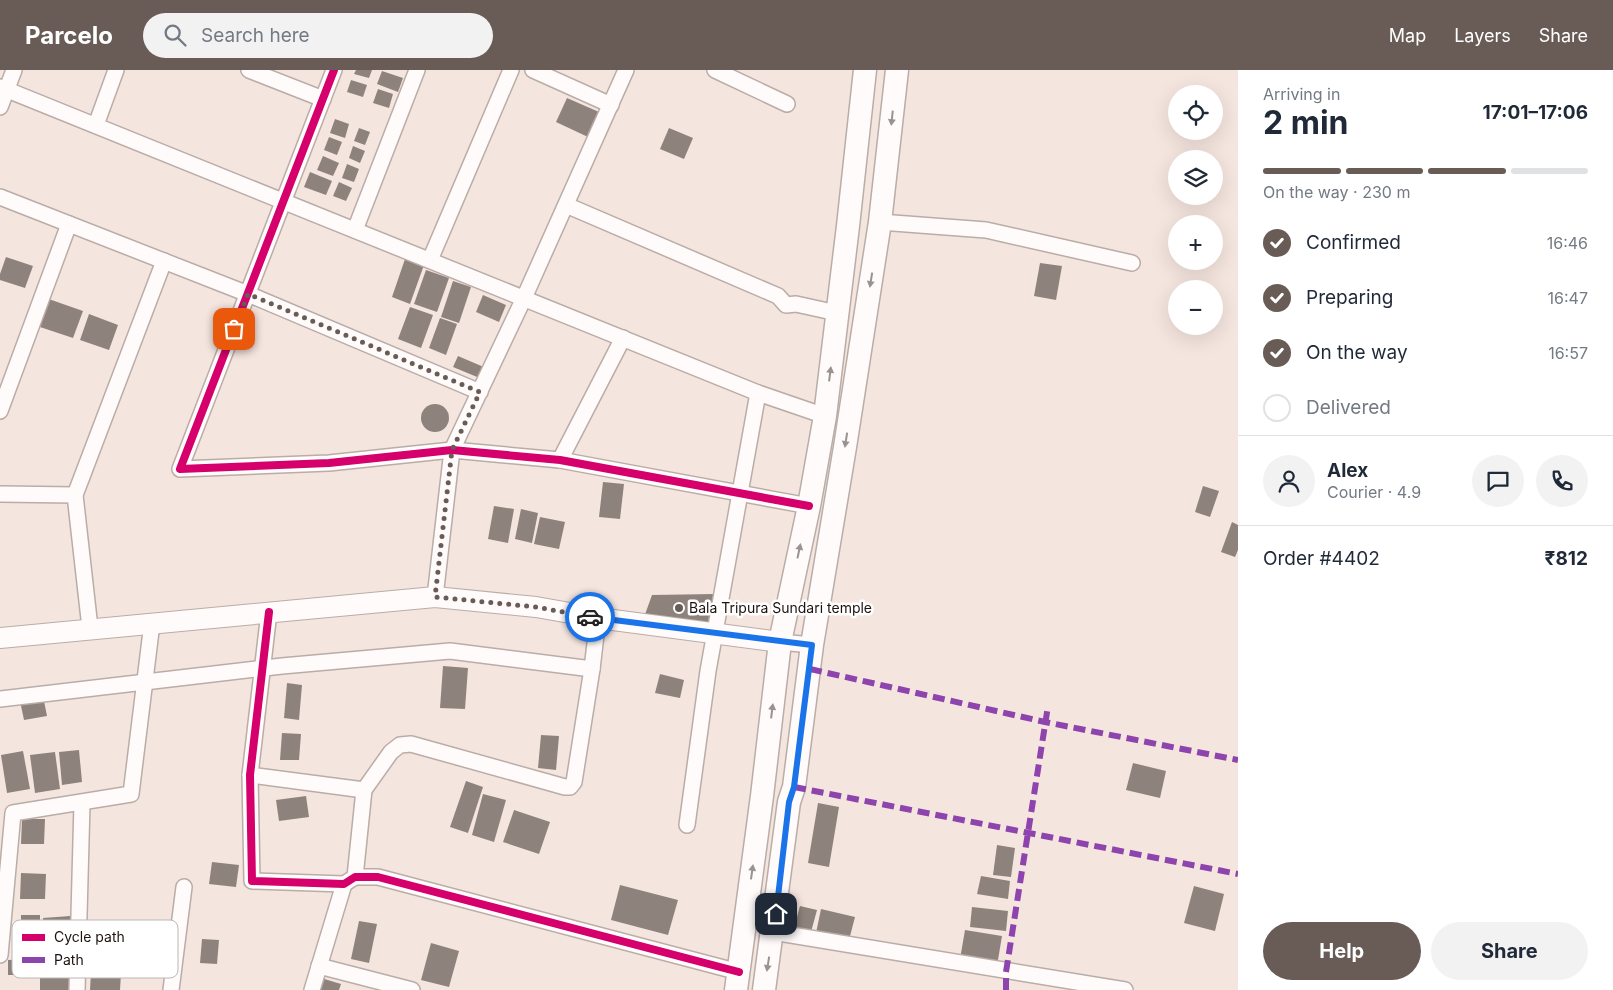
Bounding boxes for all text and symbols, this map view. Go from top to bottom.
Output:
search box [143,13,493,58]
text: Parcelo [25,21,113,50]
icon: search [161,21,189,49]
text: Search here [201,24,310,47]
text: Map [1389,25,1426,46]
text: Layers [1454,25,1511,46]
text: Share [1539,25,1588,46]
text: Arriving in [1263,84,1340,104]
map controls [1168,85,1223,335]
button: locate [1168,85,1223,140]
text: 17:01–17:06 [1482,101,1588,124]
text: 2 min [1263,103,1349,142]
one-way arrow [888,111,896,127]
button: layers [1168,150,1223,205]
text: On the way · 230 m [1263,182,1410,202]
button: + [1168,215,1223,270]
icon: check [1263,229,1291,257]
text: Confirmed [1306,231,1401,254]
text: 16:46 [1547,233,1588,253]
one-way arrow [867,272,875,288]
button: − [1168,280,1223,335]
icon: check [1263,284,1291,312]
text: Preparing [1306,286,1393,309]
text: 16:47 [1548,288,1588,308]
pin [213,308,255,350]
icon: bag [220,315,248,343]
icon: check [1263,339,1291,367]
text: On the way [1306,341,1408,364]
text: 16:57 [1548,343,1588,363]
one-way arrow [826,366,834,382]
text: Delivered [1306,396,1391,419]
one-way arrow [842,433,850,449]
button: person [1263,455,1315,507]
button: chat [1472,455,1524,507]
button: phone [1536,455,1588,507]
text: Alex [1327,459,1368,482]
text: Courier · 4.9 [1327,482,1421,502]
one-way arrow [795,543,803,559]
text: Order #4402 [1263,547,1380,570]
text: ₹812 [1545,547,1588,570]
courier [565,592,615,642]
place label: Bala Tripura Sundari temple [689,599,872,616]
marker: Bala Tripura Sundari temple [673,602,685,614]
icon: car [576,603,604,631]
one-way arrow [768,703,776,719]
one-way arrow [748,864,756,880]
pin [755,893,797,935]
icon: home [762,900,790,928]
legend [12,920,178,978]
button: Help [1263,922,1421,980]
button: Share [1431,922,1588,980]
text: Cycle path [54,928,125,945]
text: Path [54,951,84,968]
one-way arrow [764,956,772,972]

